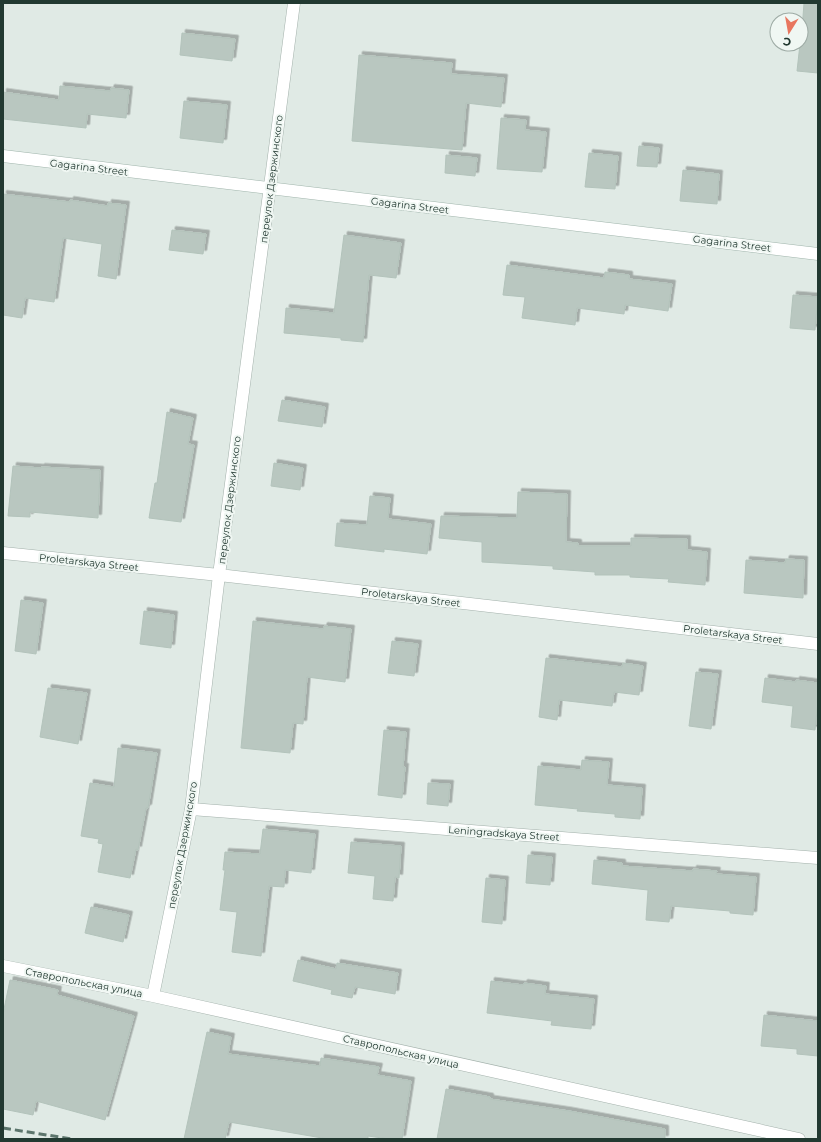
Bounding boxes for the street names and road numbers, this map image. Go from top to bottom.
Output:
street label: переулок Дзержинского [257,114,286,244]
street label: Gagarina Street [49,156,129,179]
street label: Gagarina Street [370,194,450,217]
street label: Gagarina Street [692,232,772,255]
street label: переулок Дзержинского [215,435,244,565]
street label: Proletarskaya Street [39,551,139,574]
street label: Proletarskaya Street [361,585,461,610]
street label: Proletarskaya Street [683,622,783,647]
street label: переулок Дзержинского [165,781,200,910]
street label: Leningradskaya Street [448,823,560,844]
street label: Ставропольская улица [24,965,144,1000]
street label: Ставропольская улица [341,1032,460,1071]

